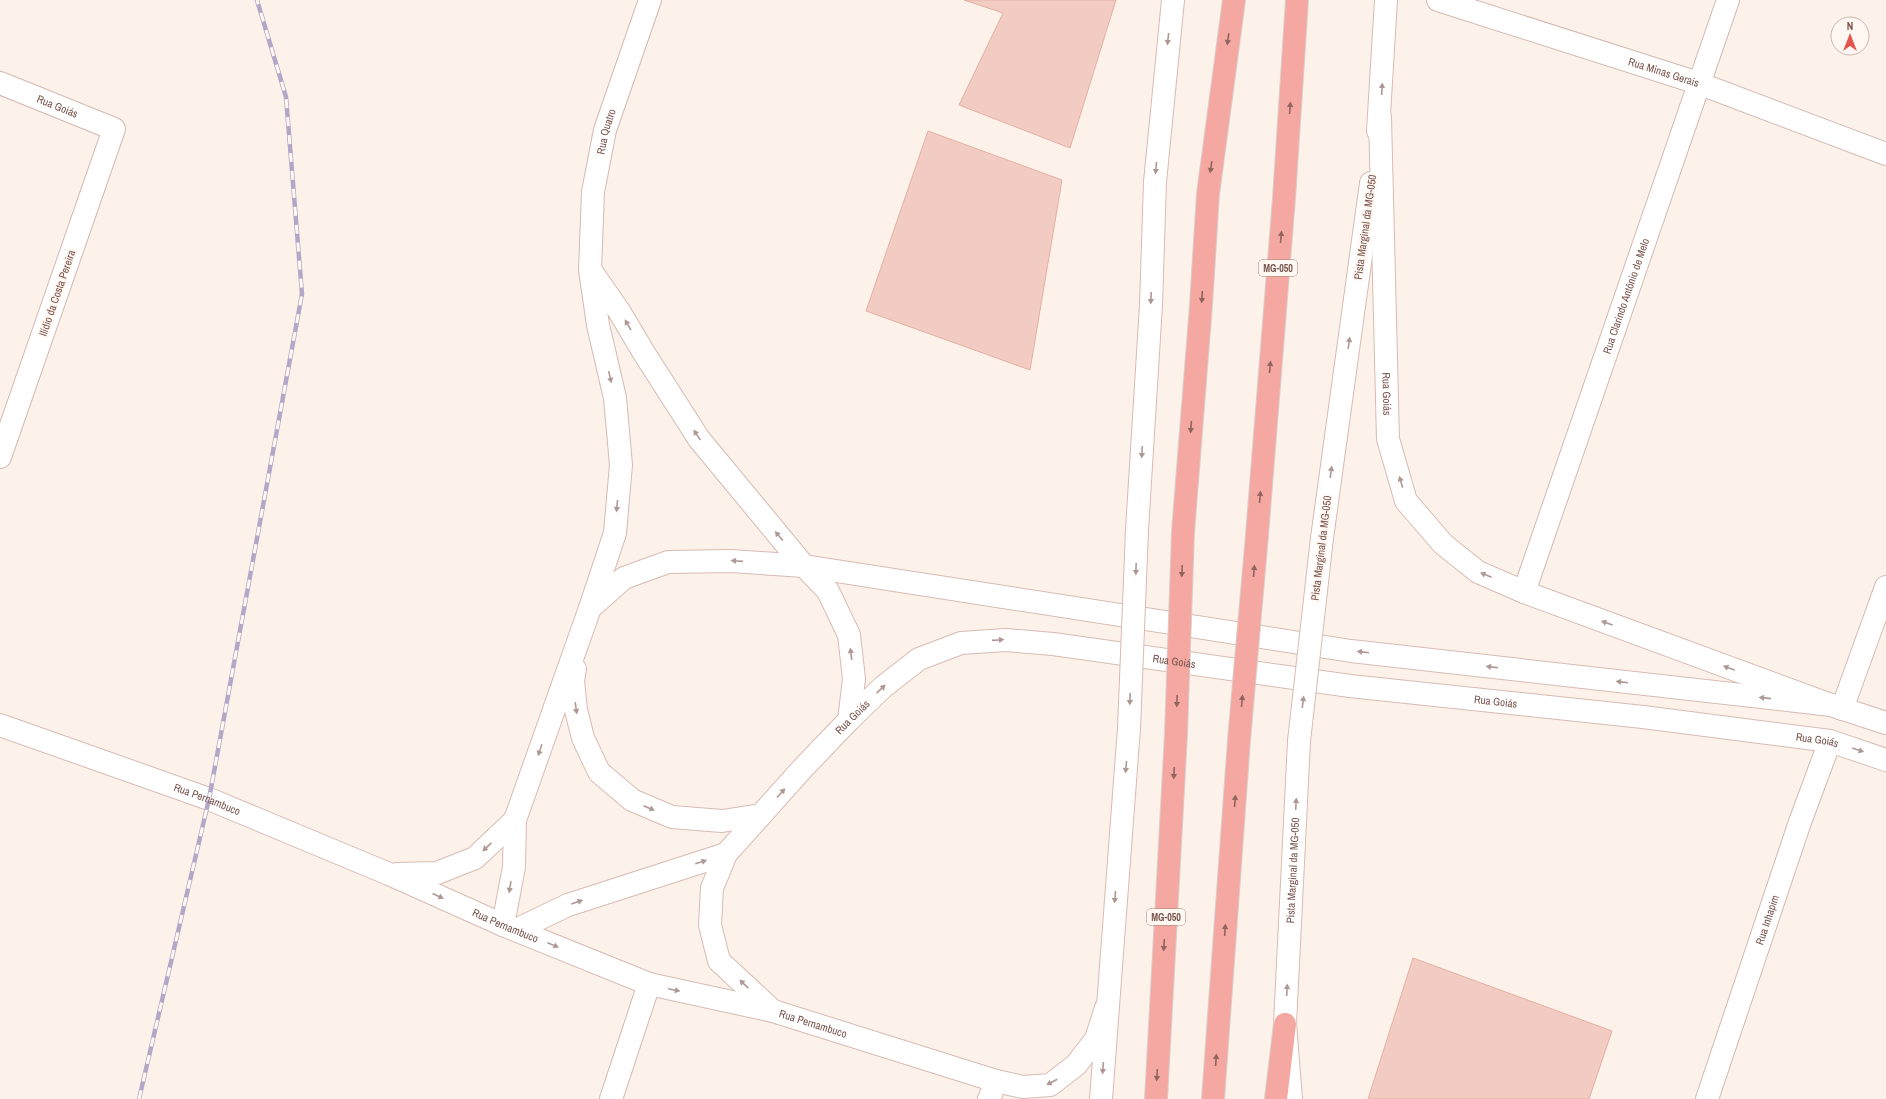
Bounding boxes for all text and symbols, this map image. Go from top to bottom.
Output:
north arrow [1830,16,1870,56]
text: N [1847,19,1853,33]
one-way arrow [1165,33,1172,45]
one-way arrow [1225,33,1232,45]
street label: Rua Minas Gerais [1627,54,1701,90]
one-way arrow [1378,83,1385,95]
street label: Rua Goiás [35,92,81,121]
one-way arrow [1287,102,1294,114]
street label: Rua Quatro [593,107,619,156]
one-way arrow [1208,161,1214,174]
one-way arrow [1153,162,1159,174]
street label: Pista Marginal da MG-050 [1351,174,1379,280]
one-way arrow [1278,231,1284,243]
street label: Rua Clarindo Antônio de Melo [1600,237,1652,356]
street label: Ilídio da Costa Pereira [36,248,78,338]
road number: MG-050 [1259,260,1297,276]
one-way arrow [1198,291,1205,303]
one-way arrow [1148,292,1154,305]
one-way arrow [624,319,631,331]
one-way arrow [1346,337,1352,349]
one-way arrow [1267,361,1274,373]
one-way arrow [607,370,613,383]
street label: Rua Goiás [1379,372,1394,416]
one-way arrow [1187,421,1194,433]
one-way arrow [693,430,701,440]
one-way arrow [1138,446,1145,458]
one-way arrow [1328,466,1334,478]
one-way arrow [1398,476,1404,488]
one-way arrow [1256,491,1263,503]
street label: Pista Marginal da MG-050 [1308,495,1334,601]
one-way arrow [614,500,621,512]
one-way arrow [775,530,783,541]
one-way arrow [731,558,743,565]
one-way arrow [1132,563,1139,575]
one-way arrow [1179,565,1185,578]
one-way arrow [1250,565,1257,577]
one-way arrow [1479,572,1491,578]
one-way arrow [1601,619,1613,625]
one-way arrow [991,637,1004,644]
one-way arrow [848,648,854,660]
one-way arrow [1357,649,1369,655]
street label: Rua Goiás [1152,651,1197,671]
one-way arrow [1486,664,1498,670]
one-way arrow [1723,664,1735,670]
one-way arrow [1615,678,1628,685]
one-way arrow [876,684,886,694]
street label: Rua Goiás [1473,692,1518,711]
one-way arrow [1127,693,1134,705]
one-way arrow [1174,695,1181,707]
one-way arrow [1239,695,1246,707]
one-way arrow [1759,695,1771,701]
street label: Rua Goiás [832,696,873,737]
one-way arrow [1300,696,1306,708]
one-way arrow [573,702,579,714]
street label: Rua Goiás [1795,730,1841,751]
one-way arrow [537,745,543,757]
one-way arrow [1852,748,1864,754]
one-way arrow [1123,761,1129,773]
one-way arrow [1171,767,1178,779]
street label: Rua Pernambuco [172,780,243,818]
one-way arrow [776,788,785,797]
one-way arrow [1231,795,1238,807]
one-way arrow [1292,798,1299,810]
one-way arrow [644,805,656,811]
street label: Pista Marginal da MG-050 [1283,817,1302,924]
one-way arrow [482,842,492,852]
one-way arrow [695,859,707,865]
one-way arrow [507,881,513,893]
one-way arrow [1112,891,1119,903]
one-way arrow [432,893,443,899]
street label: Rua Inhapim [1752,893,1782,947]
one-way arrow [571,899,583,905]
street label: Rua Pernambuco [470,905,540,946]
road number: MG-050 [1147,909,1185,925]
one-way arrow [1222,924,1229,936]
one-way arrow [1161,939,1168,951]
one-way arrow [547,942,558,948]
one-way arrow [739,980,750,989]
one-way arrow [1283,984,1290,996]
one-way arrow [668,987,680,993]
street label: Rua Pernambuco [777,1006,849,1041]
one-way arrow [1213,1054,1220,1066]
one-way arrow [1099,1062,1106,1074]
one-way arrow [1154,1069,1160,1082]
one-way arrow [1046,1079,1058,1085]

